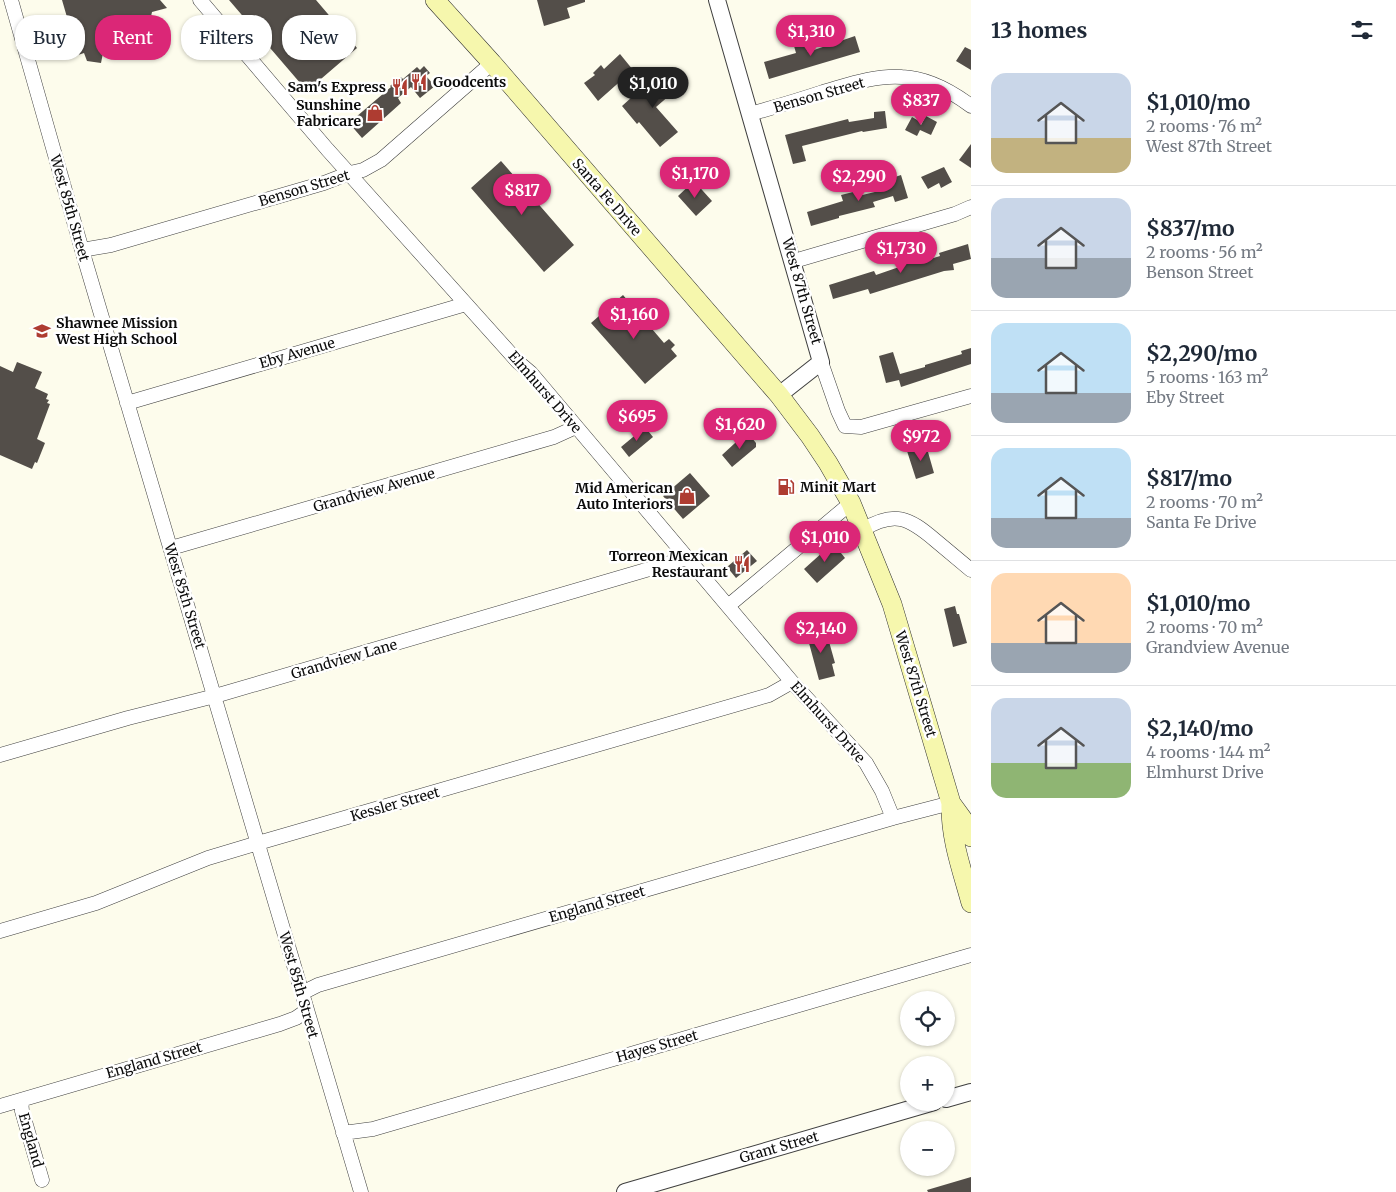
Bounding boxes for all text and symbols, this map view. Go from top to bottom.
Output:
chip: Buy [15,15,85,60]
chip: Rent [95,15,171,60]
chip: Filters [181,15,272,60]
chip: New [282,15,356,60]
pin: $1,310 [770,15,852,57]
icon: filters [1348,16,1376,44]
text: 13 homes [991,17,1087,44]
text: $1,310 [787,21,835,41]
pin: $1,010 [612,66,694,109]
restaurant icon: Goodcents [409,72,429,92]
place label: Goodcents [433,73,506,91]
text: $1,010 [628,73,678,93]
street label: Benson Street [771,73,867,117]
restaurant icon: Sam's Express [390,77,410,97]
place label: Sam's Express [287,78,386,96]
pin: $837 [891,84,951,126]
text: $1,010/mo [1146,89,1250,116]
text: $837 [902,90,940,110]
icon: home [1031,93,1091,153]
place label: Sunshine Fabricare [296,96,361,130]
shop icon: Sunshine Fabricare [365,103,385,123]
text: 2 rooms · 76 m² [1146,116,1262,136]
text: West 87th Street [1146,136,1272,156]
street label: West 85th Street [46,152,94,264]
street label: Santa Fe Drive [569,155,645,239]
pin: $1,170 [654,156,736,199]
pin: $2,290 [818,160,900,202]
text: $1,170 [671,163,719,183]
street label: Benson Street [256,165,352,210]
text: $2,290 [832,166,886,186]
pin: $817 [492,174,552,216]
text: $817 [504,180,540,200]
text: $837/mo [1146,215,1235,242]
icon: home [1031,218,1091,278]
pin: $1,730 [860,232,942,274]
street label: West 87th Street [778,235,826,347]
text: $1,730 [876,238,926,258]
text: 2 rooms · 56 m² [1146,242,1263,262]
text: Benson Street [1146,262,1253,282]
pin: $1,160 [593,298,675,340]
text: $1,160 [609,304,659,324]
place label: Shawnee Mission West High School [55,314,178,348]
school or university icon: Shawnee Mission West High School [32,321,52,341]
street label: Eby Avenue [257,334,337,372]
text: $2,290/mo [1146,340,1257,367]
icon: home [1031,343,1091,403]
street label: Elmhurst Drive [504,347,586,437]
text: 5 rooms · 163 m² [1146,367,1268,387]
text: Eby Street [1146,387,1225,407]
pin: $695 [607,400,667,442]
text: $695 [618,406,656,426]
pin: $1,620 [699,408,781,450]
text: $1,620 [715,414,765,434]
pin: $972 [891,420,951,462]
text: $972 [902,426,940,446]
street label: Grandview Avenue [311,464,437,516]
text: $817/mo [1146,465,1232,492]
icon: home [1031,468,1091,528]
fuel station icon: Minit Mart [776,477,796,497]
place label: Minit Mart [800,478,877,496]
place label: Mid American Auto Interiors [575,479,673,513]
shop icon: Mid American Auto Interiors [677,486,697,506]
text: 2 rooms · 70 m² [1146,492,1263,512]
text: Santa Fe Drive [1146,512,1256,532]
pin: $1,010 [784,520,866,563]
text: $1,010 [800,527,850,547]
street label: West 85th Street [160,540,210,652]
place label: Torreon Mexican Restaurant [609,547,728,581]
restaurant icon: Torreon Mexican Restaurant [732,554,752,574]
text: $1,010/mo [1146,590,1250,617]
icon: home [1031,593,1091,653]
pin: $2,140 [780,612,862,654]
text: 2 rooms · 70 m² [1146,617,1263,637]
text: $2,140 [795,618,847,638]
street label: West 87th Street [891,628,941,740]
street label: Grandview Lane [289,635,399,683]
text: Grandview Avenue [1146,637,1289,657]
street label: Elmhurst Drive [787,678,869,766]
text: $2,140/mo [1146,715,1253,742]
icon: home [1031,718,1091,778]
text: 4 rooms · 144 m² [1146,742,1270,762]
text: Elmhurst Drive [1146,762,1264,782]
street label: Kessler Street [348,783,442,825]
street label: England Street [547,882,648,926]
street label: West 85th Street [275,929,323,1041]
map controls [900,991,955,1176]
button: locate [900,991,955,1046]
street label: Hayes Street [614,1026,700,1066]
street label: England Street [104,1038,205,1082]
button: + [900,1056,955,1111]
street label: England [15,1111,48,1170]
button: − [900,1121,955,1176]
street label: Grant Street [737,1127,821,1167]

